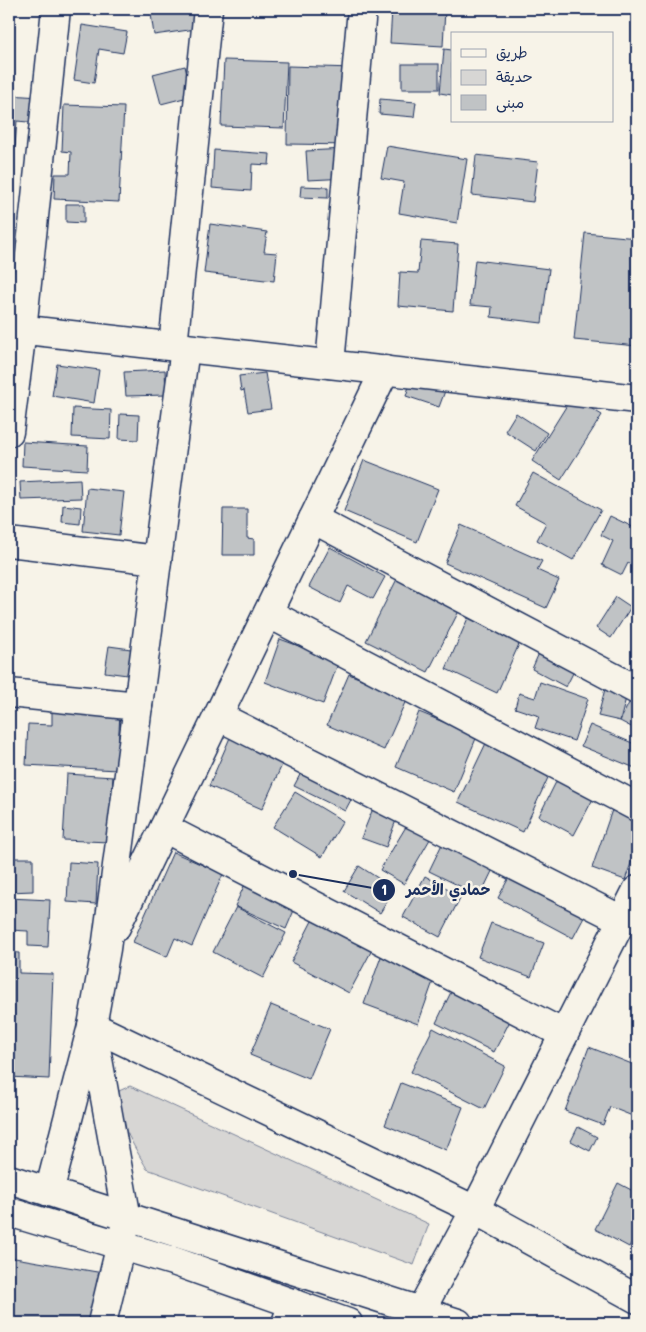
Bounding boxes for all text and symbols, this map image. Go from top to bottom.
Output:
legend [451,32,614,122]
text: طريق [496,42,528,62]
text: حديقة [496,66,533,86]
text: مبنى [496,92,524,113]
callout: حمادي الأحمر [371,875,500,905]
text: 1 [381,879,387,899]
text: حمادي الأحمر [404,879,490,902]

